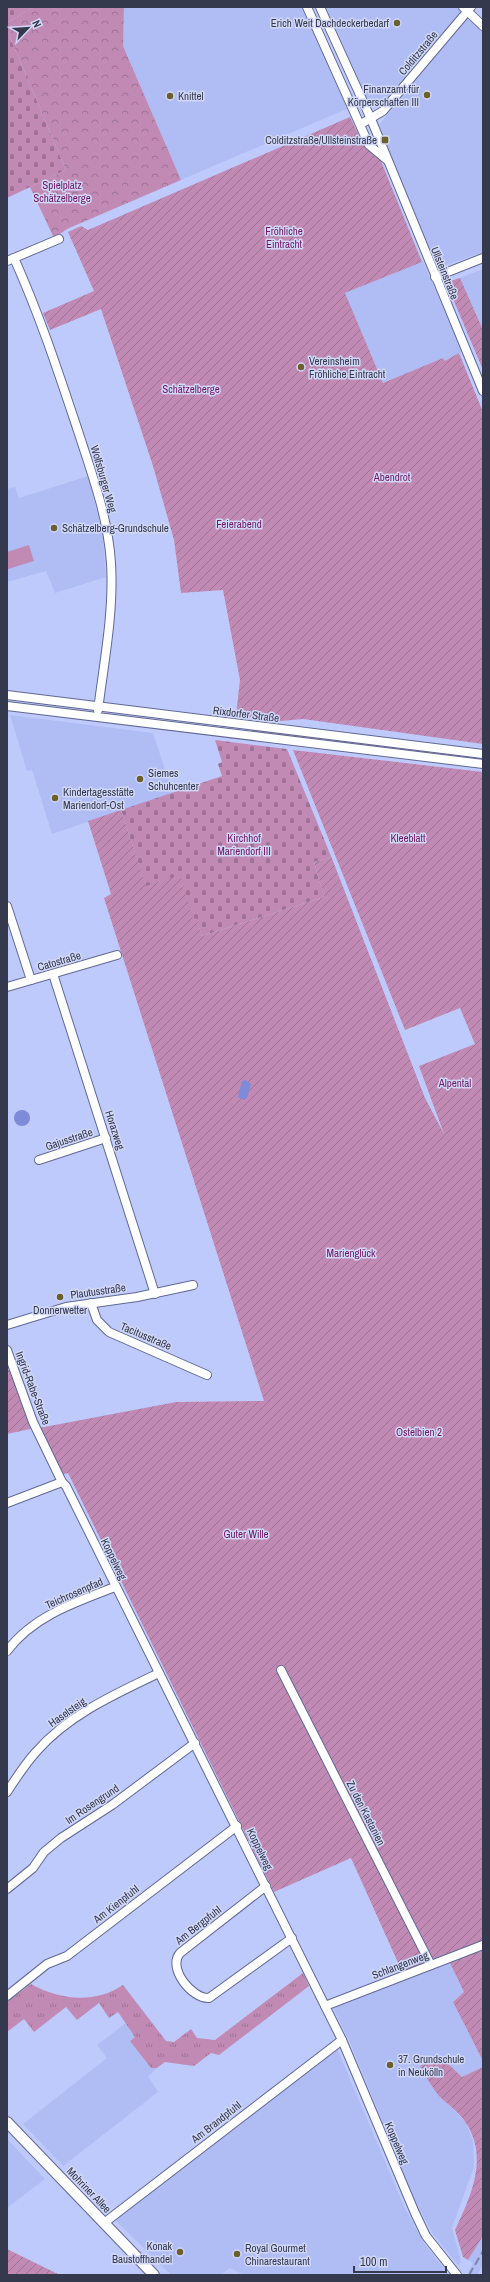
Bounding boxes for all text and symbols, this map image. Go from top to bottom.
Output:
north arrow [8,8,48,48]
place label: Erich Weit Dachdeckerbedarf [271,16,389,30]
text: N [29,18,45,30]
marker: Erich Weit Dachdeckerbedarf [392,18,402,28]
street label: Colditzstraße [395,28,441,78]
place label: Finanzamt für Körperschaften III [348,82,419,109]
place label: Knittel [178,89,204,103]
marker: Finanzamt für Körperschaften III [422,90,432,100]
marker: Knittel [165,91,175,101]
place label: Colditzstraße/Ullsteinstraße [265,133,377,147]
marker: Colditzstraße/Ullsteinstraße [380,135,390,145]
park label: Spielplatz Schätzelberge [33,178,91,205]
park label: Fröhliche Eintracht [265,224,303,251]
street label: Ullsteinstraße [428,245,462,301]
place label: Vereinsheim Fröhliche Eintracht [309,354,386,381]
marker: Vereinsheim Fröhliche Eintracht [296,362,306,372]
park label: Schätzelberge [162,382,220,396]
street label: Wolfsburger Weg [88,444,120,514]
park label: Abendrot [373,470,411,484]
park label: Feierabend [216,517,262,531]
place label: Schätzelberg-Grundschule [62,521,169,535]
marker: Schätzelberg-Grundschule [49,523,59,533]
street label: Rixdorfer Straße [212,703,280,725]
place label: Siemes Schuhcenter [148,766,199,793]
marker: Siemes Schuhcenter [135,774,145,784]
place label: Kindertagesstätte Mariendorf-Ost [63,785,134,812]
marker: Kindertagesstätte Mariendorf-Ost [50,793,60,803]
park label: Kirchhof Mariendorf III [217,831,271,858]
park label: Kleeblatt [390,831,426,845]
street label: Catostraße [36,948,82,974]
park label: Alpental [438,1076,471,1090]
street label: Horazweg [102,1109,128,1151]
street label: Gajusstraße [43,1125,95,1153]
park label: Marienglück [326,1246,376,1260]
street label: Plautusstraße [69,1280,127,1302]
marker: Donnerwetter [55,1292,65,1302]
place label: Donnerwetter [33,1303,87,1317]
street label: Tacitusstraße [118,1319,174,1353]
street label: Ingrid-Rabe-Straße [13,1349,53,1427]
park label: Ostelbien 2 [396,1425,442,1439]
park label: Guter Wille [223,1527,269,1541]
street label: Koppelweg [98,1536,130,1582]
street label: Teichrosenpfad [43,1574,105,1612]
street label: Haselsteig [46,1694,88,1730]
street label: Zu den Kastanien [344,1778,388,1848]
street label: Im Rosengrund [63,1781,121,1827]
street label: Koppelweg [244,1826,276,1872]
street label: Am Kienpfuhl [90,1882,142,1927]
street label: Am Bergpfuhl [171,1903,224,1948]
street label: Schlangenweg [370,1948,430,1982]
place label: 37. Grundschule in Neukölln [398,2052,464,2079]
marker: 37. Grundschule in Neukölln [385,2060,395,2070]
street label: Am Brandpfuhl [187,2098,244,2147]
street label: Koppelweg [382,2120,412,2166]
street label: Mohriner Allee [64,2164,114,2216]
place label: Konak Baustoffhandel [112,2239,172,2266]
place label: Royal Gourmet Chinarestaurant [245,2241,310,2268]
marker: Konak Baustoffhandel [175,2247,185,2257]
scale bar [354,2248,446,2274]
marker: Royal Gourmet Chinarestaurant [232,2249,242,2259]
text: 100 m [360,2254,387,2270]

